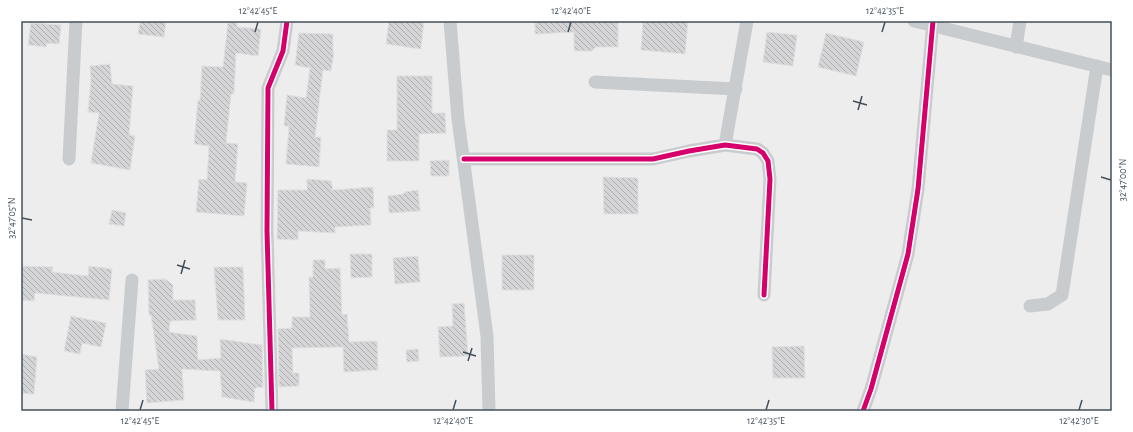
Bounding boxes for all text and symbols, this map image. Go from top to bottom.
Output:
text: 12°42'45"E [239,6,277,16]
text: 12°42'40"E [551,6,591,16]
text: 12°42'35"E [866,6,904,16]
text: 32°47'00"N [1118,159,1128,201]
text: 32°47'05"N [7,197,17,239]
text: 12°42'45"E [121,416,159,426]
text: 12°42'40"E [433,416,473,426]
text: 12°42'35"E [747,416,785,426]
text: 12°42'30"E [1060,416,1099,426]

